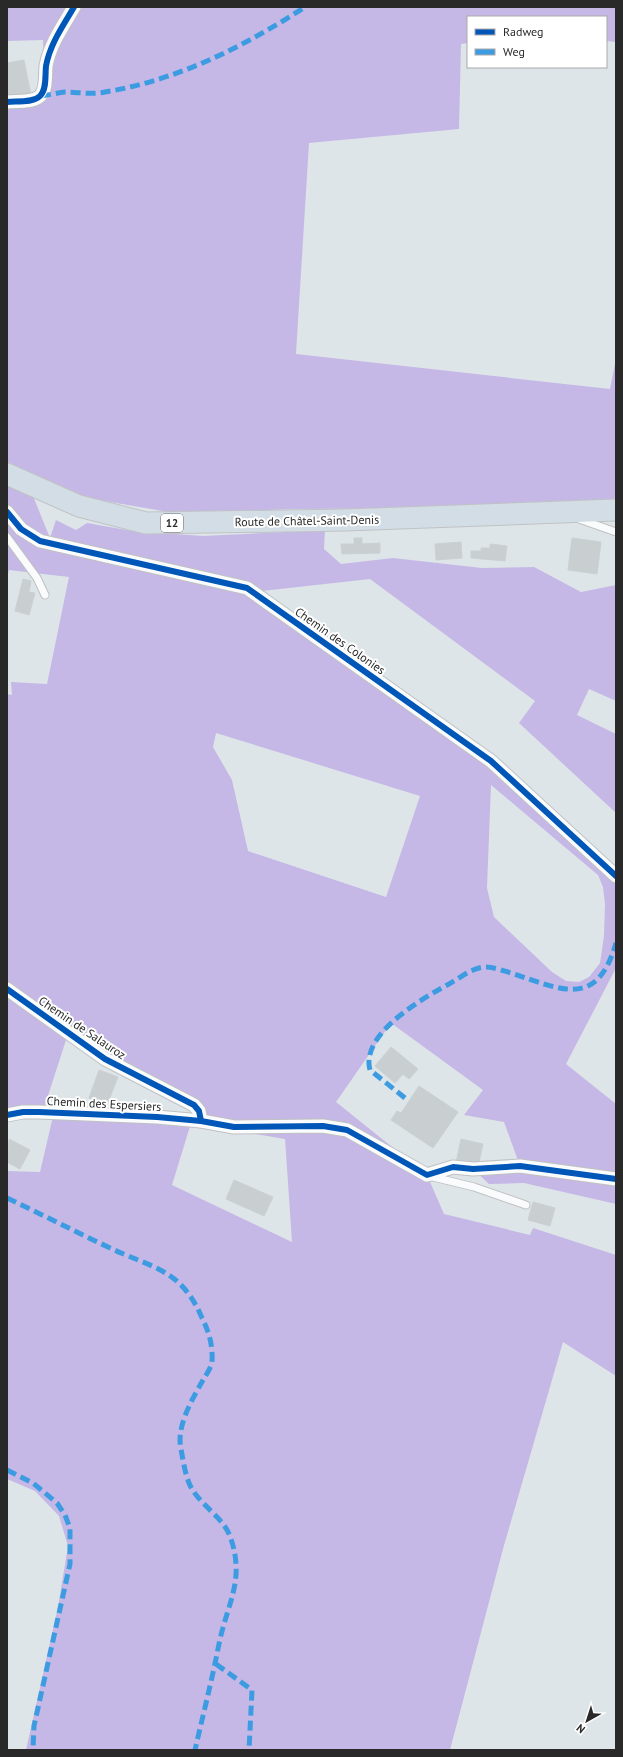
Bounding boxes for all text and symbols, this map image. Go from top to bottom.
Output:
legend [467,16,607,68]
text: Radweg [503,24,544,39]
text: Weg [503,44,525,59]
street label: Route de Châtel-Saint-Denis [235,512,379,529]
road number: 12 [161,514,183,532]
street label: Chemin des Colonies [292,604,388,677]
street label: Chemin de Salauroz [36,993,129,1062]
street label: Chemin des Espersiers [46,1093,162,1114]
north arrow [567,1701,607,1741]
text: N [573,1721,588,1736]

